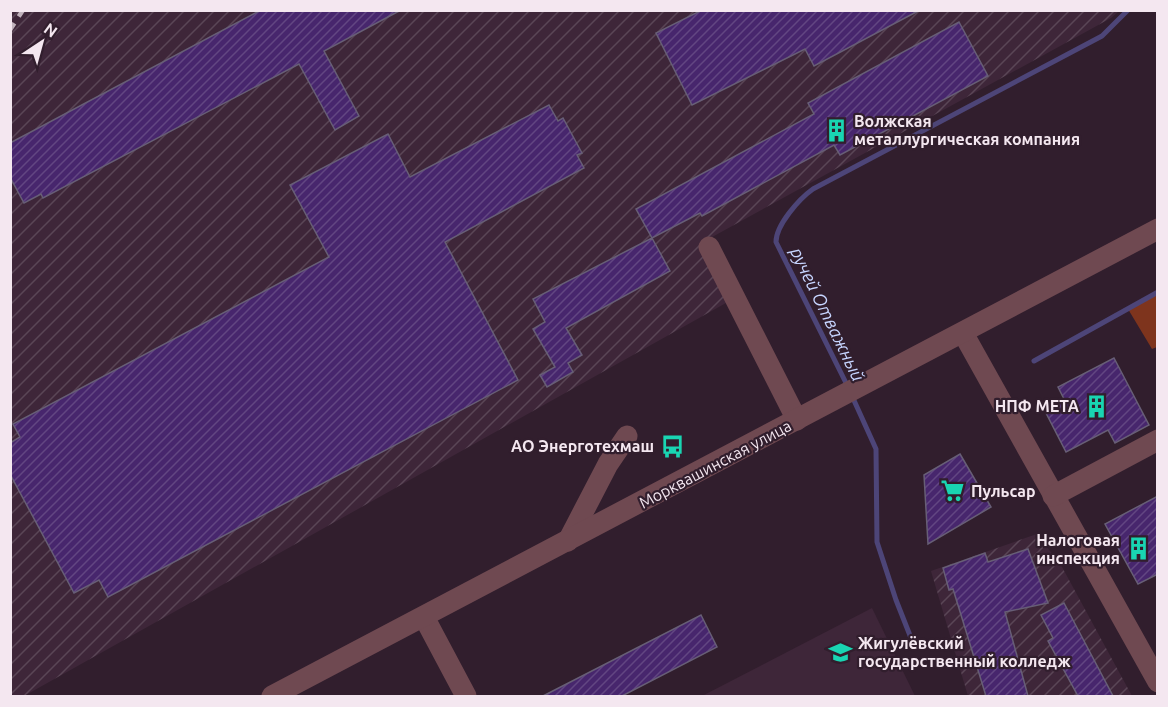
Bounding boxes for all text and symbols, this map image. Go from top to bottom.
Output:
north arrow [12,12,72,72]
text: N [41,19,61,41]
place label: Волжская металлургическая компания [854,112,1080,148]
building icon: Волжская металлургическая компания [823,117,849,143]
water label: ручей Отважный [787,243,869,384]
building icon: НПФ МЕТА [1084,393,1110,419]
place label: НПФ МЕТА [995,397,1080,415]
street label: Морквашинская улица [636,416,794,512]
bus stop icon: АО Энерготехмаш [659,433,685,459]
place label: АО Энерготехмаш [511,437,654,455]
supermarket icon: Пульсар [940,478,966,504]
place label: Пульсар [971,482,1036,500]
place label: Налоговая инспекция [1036,531,1120,567]
building icon: Налоговая инспекция [1125,536,1151,562]
place label: Жигулёвский государственный колледж [858,634,1071,670]
school or university icon: Жигулёвский государственный колледж [827,639,853,665]

